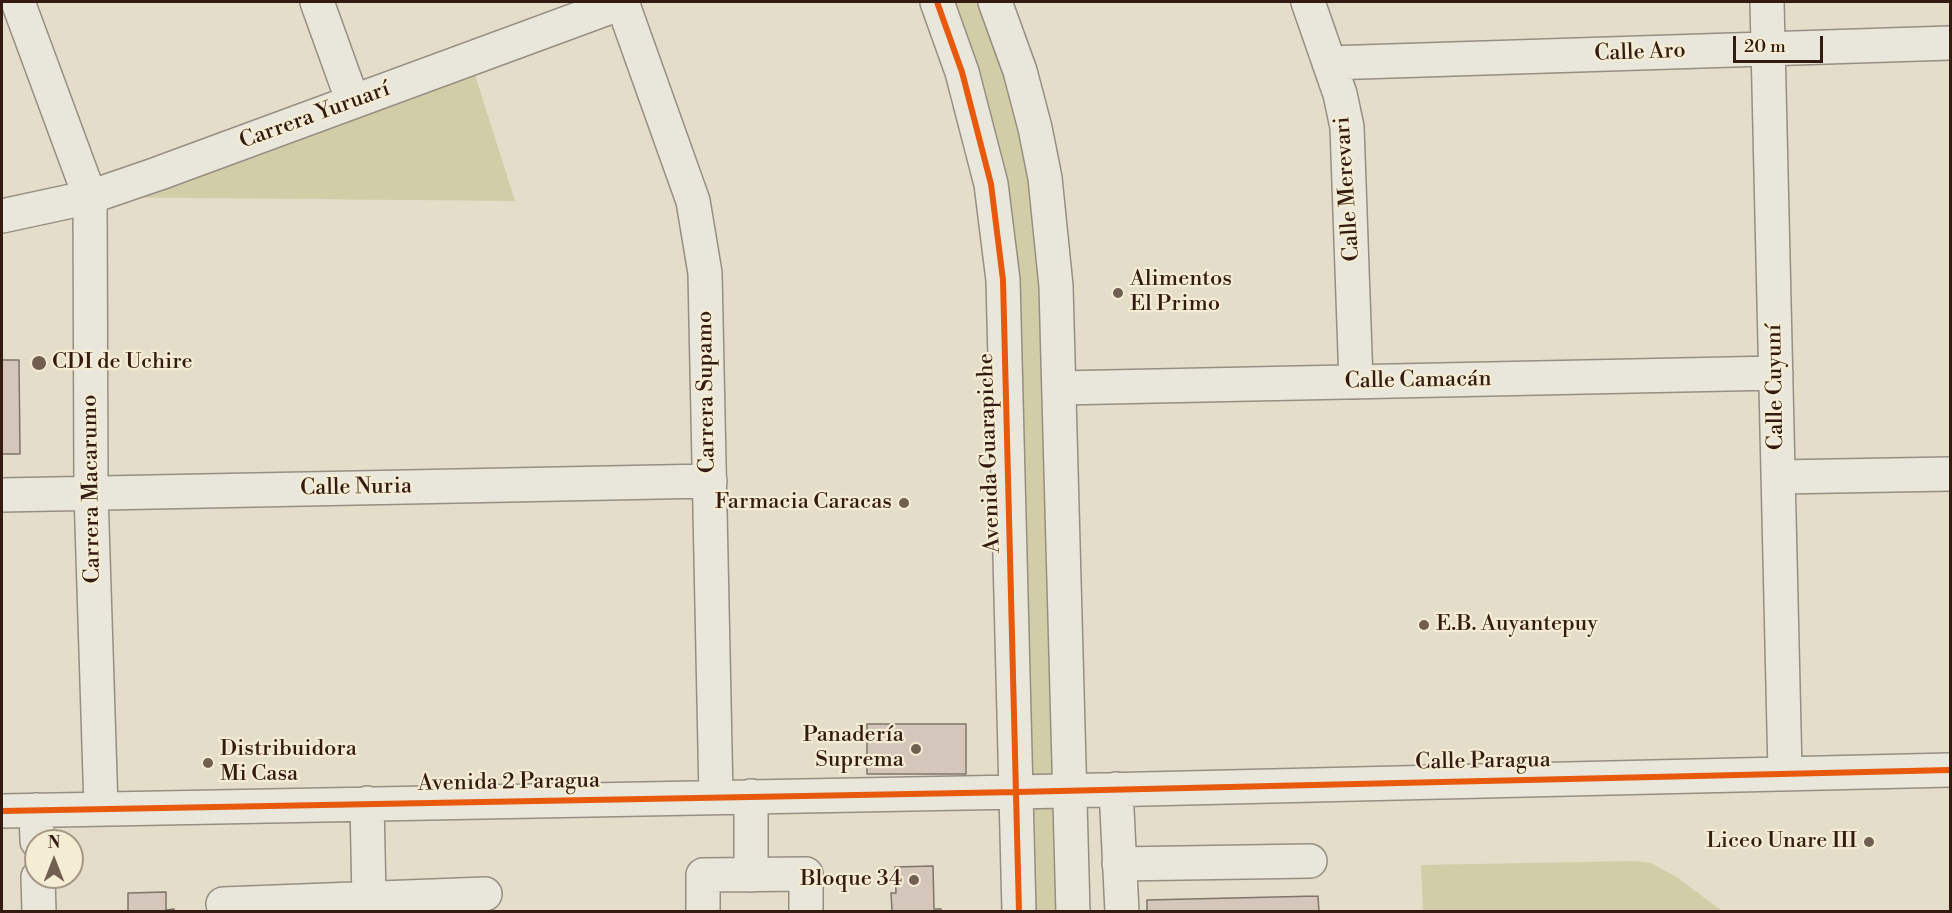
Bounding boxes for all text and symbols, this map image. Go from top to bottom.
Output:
scale bar [1736,24,1826,62]
text: 20 m [1744,35,1786,58]
street label: Calle Aro [1594,38,1686,68]
street label: Carrera Yuruarí [236,77,394,155]
street label: Calle Merevari [1330,116,1366,262]
place label: Alimentos El Primo [1130,267,1232,318]
marker: Alimentos El Primo [1111,286,1125,300]
street label: Carrera Supamo [692,311,722,473]
street label: Calle Cuyuní [1762,324,1790,450]
place label: CDI de Uchire [52,350,193,376]
street label: Avenida Guarapiche [973,353,1007,553]
marker: CDI de Uchire [30,354,48,372]
street label: Calle Camacán [1344,367,1492,395]
street label: Carrera Macarumo [77,394,107,584]
street label: Calle Nuria [300,474,412,502]
place label: Farmacia Caracas [715,490,892,516]
marker: Farmacia Caracas [897,496,911,510]
place label: E.B. Auyantepuy [1436,612,1598,638]
marker: E.B. Auyantepuy [1417,618,1431,632]
place label: Panadería Suprema [803,723,904,774]
place label: Distribuidora Mi Casa [220,737,357,788]
marker: Panadería Suprema [909,742,923,756]
street label: Calle Paragua [1415,748,1551,776]
marker: Distribuidora Mi Casa [201,756,215,770]
street label: Avenida 2 Paragua [418,768,600,798]
north arrow [24,829,84,889]
place label: Liceo Unare III [1706,829,1857,855]
text: N [48,833,60,853]
marker: Liceo Unare III [1862,835,1876,849]
place label: Bloque 34 [800,867,902,893]
marker: Bloque 34 [907,873,921,887]

